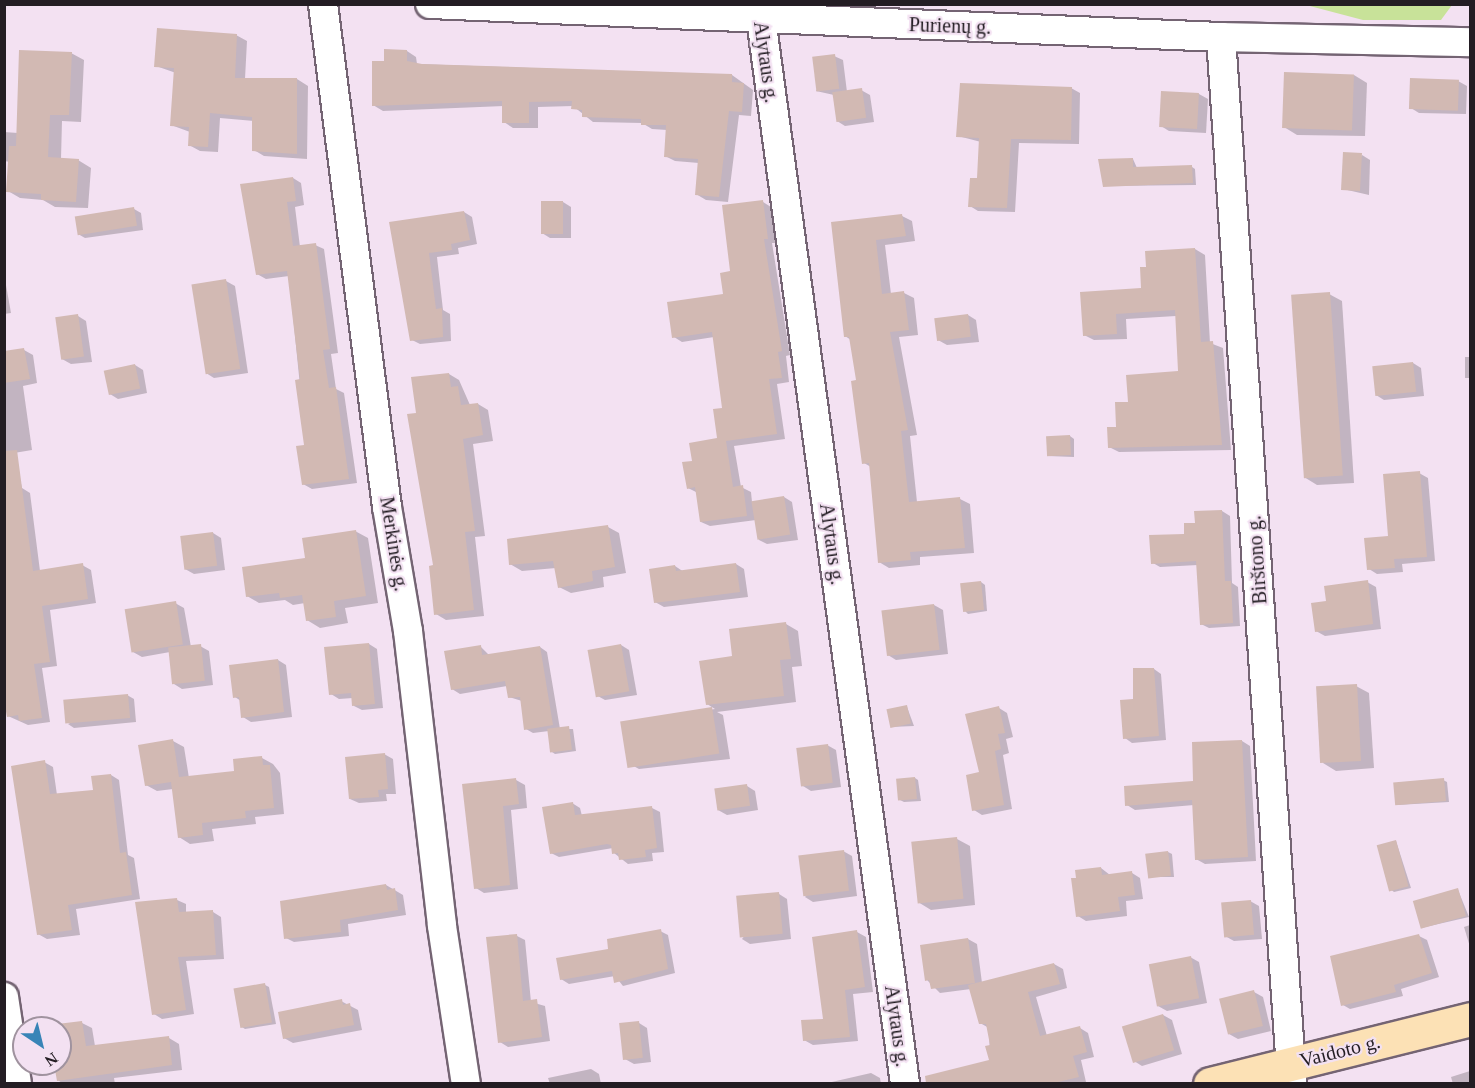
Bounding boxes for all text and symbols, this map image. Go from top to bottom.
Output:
street label: Purienų g. [908,13,992,39]
street label: Alytaus g. [748,20,784,104]
street label: Merkinės g. [375,495,413,593]
street label: Alytaus g. [814,502,850,586]
street label: Birštono g. [1242,515,1272,605]
street label: Alytaus g. [879,984,915,1068]
north arrow [12,1016,72,1076]
street label: Vaidoto g. [1297,1029,1383,1073]
text: N [42,1049,61,1070]

